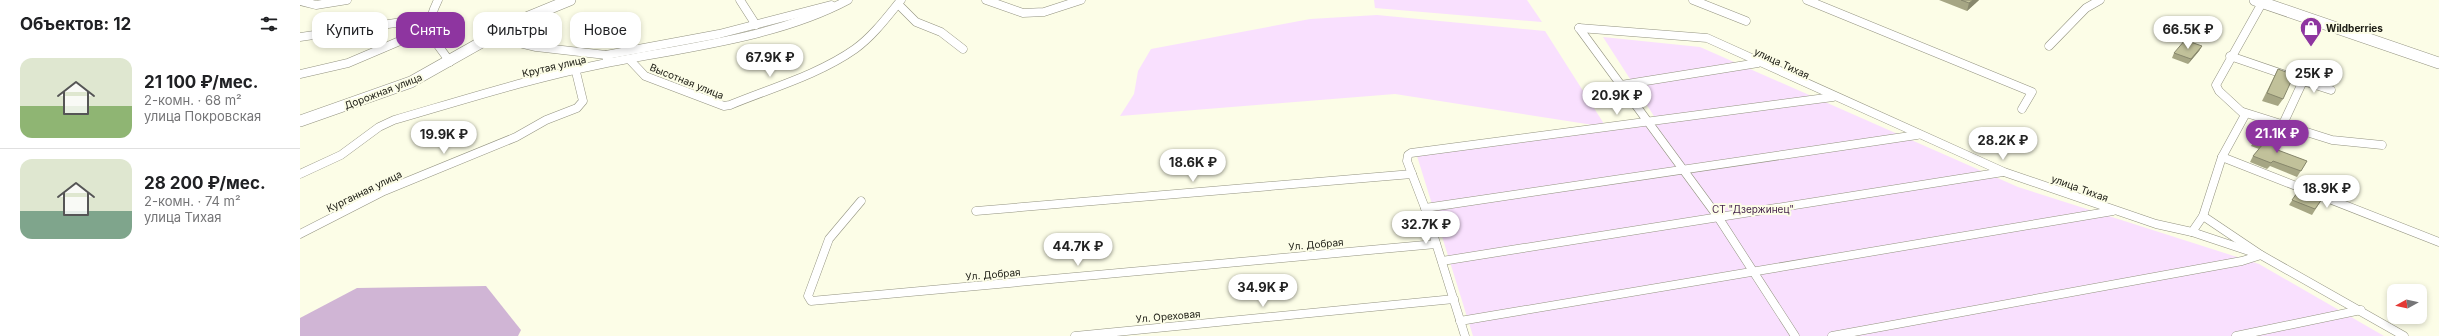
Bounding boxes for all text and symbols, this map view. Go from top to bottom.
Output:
chip: Купить [312,12,388,48]
chip: Снять [396,12,465,48]
chip: Фильтры [473,12,562,48]
chip: Новое [570,12,641,48]
icon: filters [258,13,280,35]
text: Объектов: 12 [20,14,131,34]
shop icon: Wildberries [2298,15,2324,48]
pin: 66.5K ₽ [2151,16,2225,50]
text: 66.5K ₽ [2162,21,2214,37]
place label: Wildberries [2326,22,2383,34]
pin: 67.9K ₽ [733,44,807,78]
street label: улица Тихая [1752,45,1812,81]
text: 67.9K ₽ [745,49,795,65]
street label: Крутая улица [521,53,587,79]
pin: 25K ₽ [2286,60,2342,94]
street label: Высотная улица [648,61,726,101]
text: 25K ₽ [2295,65,2333,81]
street label: Дорожная улица [342,71,424,111]
text: 21 100 ₽/мес. [144,72,259,92]
icon: home [52,74,100,122]
pin: 20.9K ₽ [1580,82,1654,116]
text: 20.9K ₽ [1591,87,1643,103]
text: 2-комн. · 68 m² [144,92,242,108]
text: улица Покровская [144,108,261,124]
pin: 21.1K ₽ [2240,120,2314,154]
pin: 19.9K ₽ [407,121,481,155]
text: 21.1K ₽ [2255,125,2299,141]
text: 19.9K ₽ [420,126,468,142]
pin: 28.2K ₽ [1966,127,2040,161]
text: 28.2K ₽ [1978,132,2028,148]
pin: 18.6K ₽ [1156,149,1230,183]
text: 18.6K ₽ [1169,154,1217,170]
street label: Курганная улица [324,168,404,214]
street label: улица Тихая [2050,172,2110,204]
text: 28 200 ₽/мес. [144,173,266,193]
icon: home [52,175,100,223]
pin: 18.9K ₽ [2290,175,2364,209]
text: 18.9K ₽ [2303,180,2351,196]
text: 2-комн. · 74 m² [144,193,241,209]
park label: СТ "Дзержинец" [1712,203,1794,215]
text: улица Тихая [144,209,222,225]
pin: 32.7K ₽ [1389,211,1463,245]
text: 32.7K ₽ [1401,216,1451,232]
pin: 44.7K ₽ [1041,233,1115,267]
street label: Ул. Добрая [1288,236,1344,252]
text: 44.7K ₽ [1053,238,1103,254]
street label: Ул. Добрая [965,266,1021,282]
pin: 34.9K ₽ [1226,274,1300,308]
text: 34.9K ₽ [1237,279,1289,295]
north arrow [2387,284,2427,324]
map controls [2387,284,2427,324]
street label: Ул. Ореховая [1135,307,1201,325]

